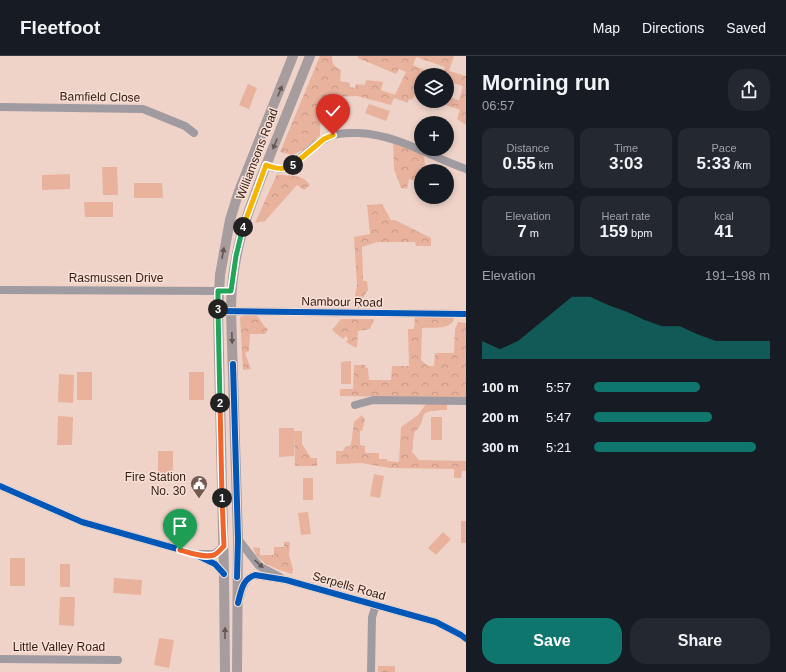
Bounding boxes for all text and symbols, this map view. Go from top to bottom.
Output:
text: Fleetfoot [20,17,100,38]
text: Map [593,20,620,36]
text: Directions [642,20,704,36]
text: Saved [726,20,766,36]
map controls [414,68,454,204]
button: layers [414,68,454,108]
button: share [728,69,770,111]
text: Morning run [482,70,610,95]
one-way arrow [277,84,283,96]
street label: Bamfield Close [60,89,141,105]
pin [316,94,350,135]
text: 06:57 [482,98,515,113]
icon: check [322,100,344,122]
street label: Williamsons Road [233,107,281,201]
button: + [414,116,454,156]
one-way arrow [271,139,277,151]
text: Distance [507,142,549,154]
text: Time [614,142,638,154]
text: Pace [711,142,737,154]
text: 0.55 [503,154,536,173]
text: 3:03 [609,154,643,173]
text: 5:33 [697,154,731,173]
pin: 5 [283,155,303,175]
text: 5 [290,159,296,171]
text: km [536,159,553,171]
text: /km [731,159,751,171]
button: − [414,164,454,204]
text: Elevation [505,210,551,222]
text: Heart rate [602,210,650,222]
text: kcal [714,210,734,222]
pin: 4 [233,217,253,237]
text: 4 [240,221,246,233]
text: 7 [517,222,527,241]
text: 159 [600,222,628,241]
text: 41 [715,222,733,241]
text: m [527,227,539,239]
text: bpm [628,227,652,239]
one-way arrow [221,246,227,259]
text: Elevation [482,268,535,283]
text: 191–198 m [705,268,770,283]
street label: Rasmussen Drive [69,271,164,285]
street label: Nambour Road [301,294,383,310]
pin: 3 [208,299,228,319]
text: 3 [215,303,221,315]
one-way arrow [229,332,235,345]
text: 100 m [482,380,519,395]
text: 5:57 [546,380,571,395]
pin: 2 [210,393,230,413]
text: 2 [217,397,223,409]
text: 200 m [482,410,519,425]
text: 5:47 [546,410,571,425]
text: 300 m [482,440,519,455]
text: 5:21 [546,440,571,455]
place label: Fire Station No. 30 [125,470,186,498]
public building icon: Fire Station No. 30 [189,474,209,499]
pin: 1 [212,488,232,508]
text: 1 [219,492,225,504]
pin [163,509,197,550]
icon: arrive [169,515,191,537]
one-way arrow [253,559,264,568]
street label: Serpells Road [311,569,387,603]
button: Save [482,618,622,664]
button: Share [630,618,770,664]
one-way arrow [221,627,228,639]
street label: Little Valley Road [13,640,105,654]

